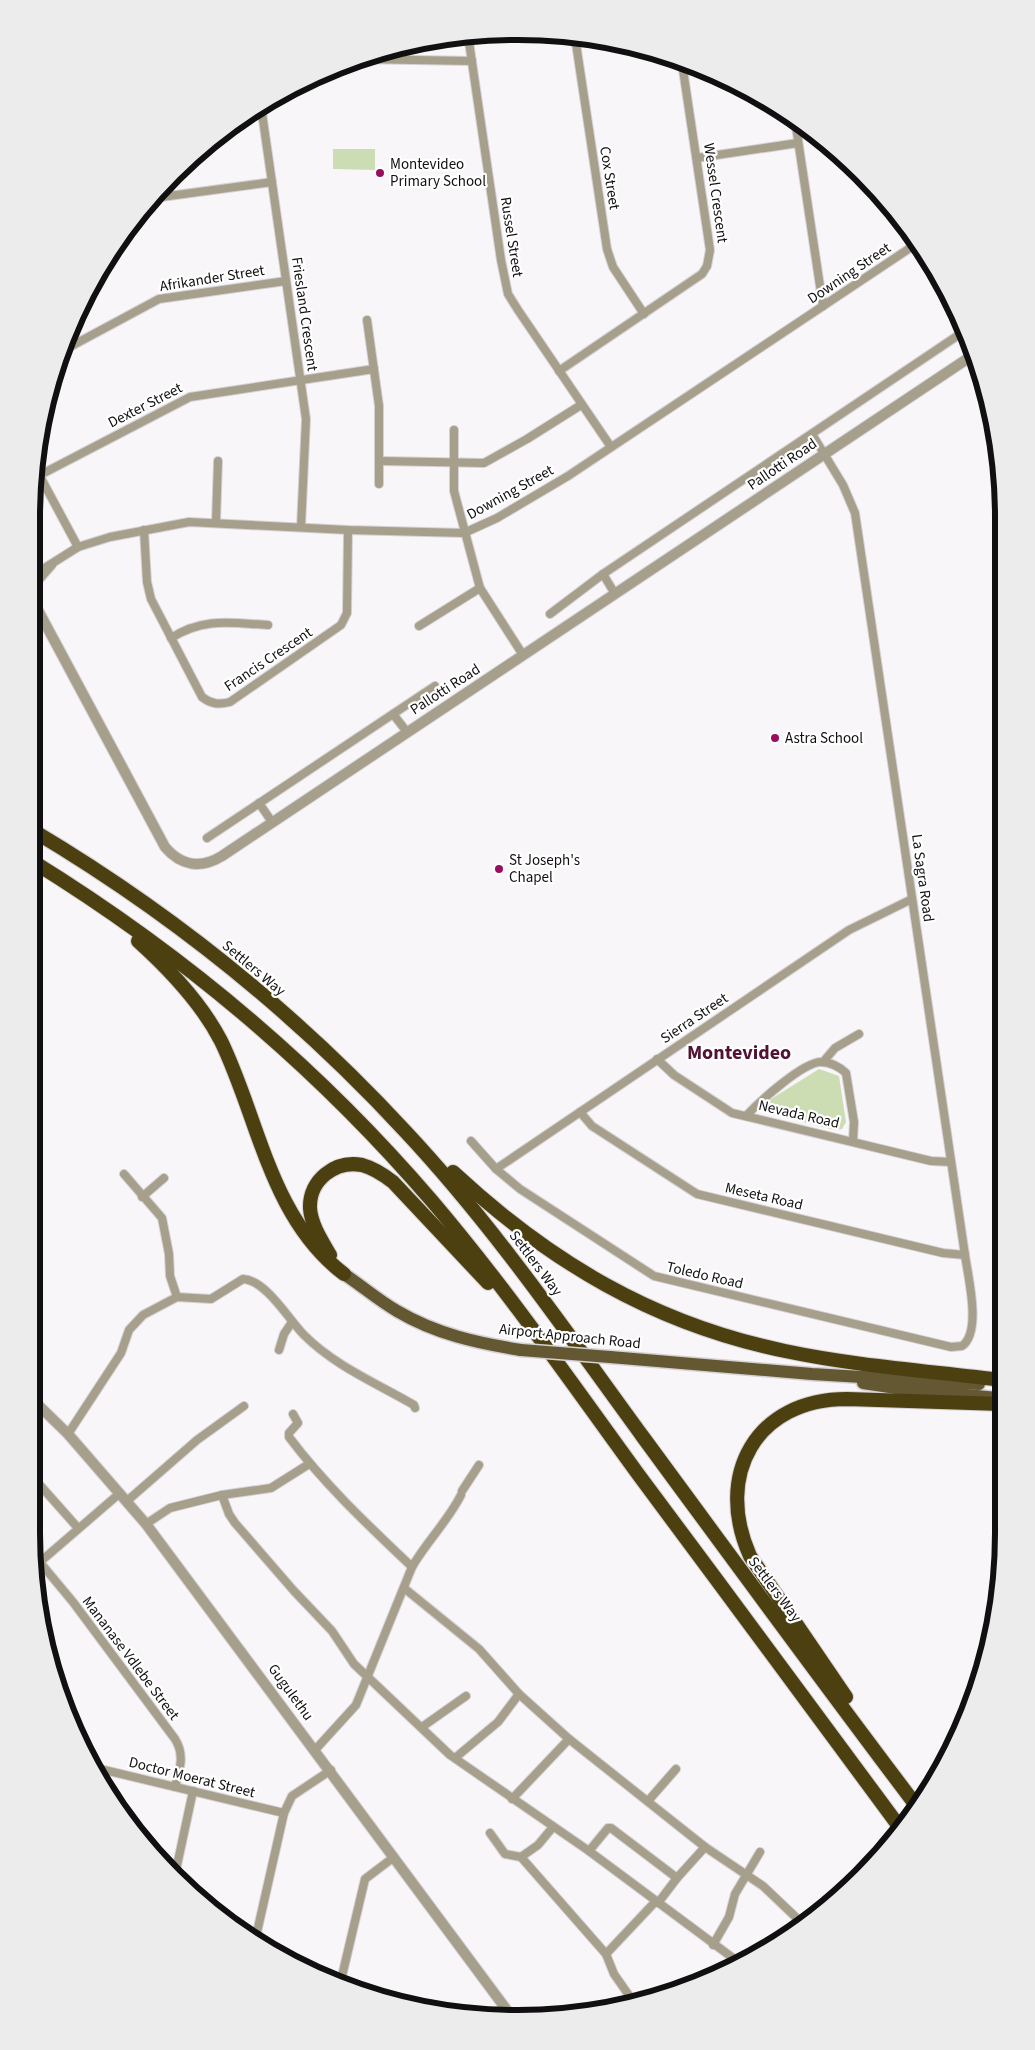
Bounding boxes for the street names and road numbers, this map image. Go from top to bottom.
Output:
street label: Wessel Crescent [698,142,733,244]
street label: Cox Street [594,145,625,211]
street label: Russel Street [495,195,528,279]
street label: Downing Street [803,238,895,309]
street label: Friesland Crescent [286,256,323,373]
street label: Afrikander Street [158,260,266,297]
street label: Dexter Street [104,378,186,433]
street label: Pallotti Road [743,433,821,495]
street label: Downing Street [463,460,557,525]
street label: Francis Crescent [220,622,316,697]
street label: Pallotti Road [406,659,484,720]
street label: La Sagra Road [906,833,939,923]
street label: Settlers Way [217,936,290,1001]
street label: Sierra Street [656,988,732,1049]
street label: Nevada Road [756,1095,841,1134]
street label: Meseta Road [723,1177,805,1216]
street label: Settlers Way [504,1226,567,1300]
street label: Toledo Road [664,1256,745,1295]
street label: Airport Approach Road [498,1319,642,1354]
street label: Settlers Way [743,1552,806,1626]
street label: Mananase Vdlebe Street [77,1592,184,1725]
street label: Gugulethu [263,1660,318,1725]
street label: Doctor Moerat Street [126,1752,257,1803]

